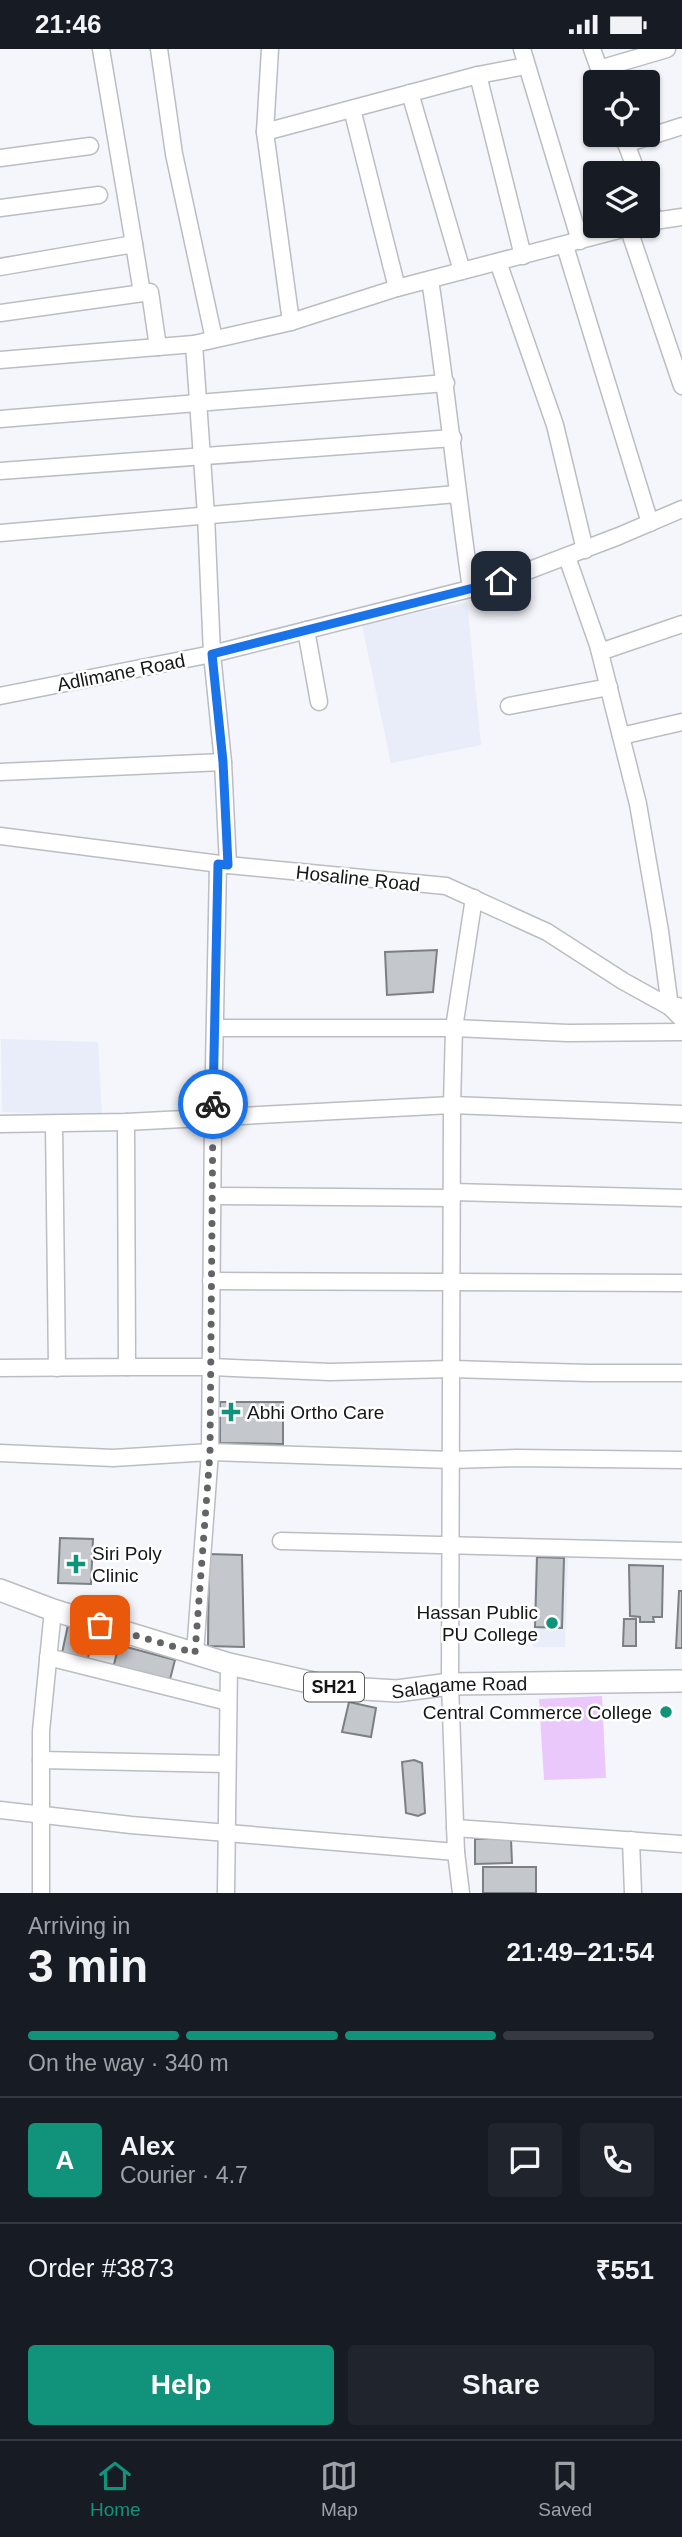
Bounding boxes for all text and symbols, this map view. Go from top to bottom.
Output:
text: 21:46 [35,9,102,39]
map controls [583,70,660,238]
button: locate [583,70,660,147]
button: layers [583,161,660,238]
pin [471,551,531,611]
icon: home [482,562,520,600]
street label: Adlimane Road [55,650,187,695]
street label: Hosaline Road [295,862,421,895]
courier [178,1069,248,1139]
icon: bike [194,1085,232,1123]
marker: Abhi Ortho Care [221,1402,241,1422]
place label: Abhi Ortho Care [247,1402,384,1423]
place label: Siri Poly Clinic [92,1543,162,1586]
marker: Siri Poly Clinic [66,1554,86,1574]
pin [70,1595,130,1655]
place label: Hassan Public PU College [417,1602,538,1645]
icon: bag [81,1606,119,1644]
marker: Hassan Public PU College [544,1615,560,1631]
road number: SH21 [304,1673,364,1701]
street label: Salagame Road [390,1673,527,1703]
place label: Central Commerce College [423,1702,652,1723]
marker: Central Commerce College [658,1704,674,1720]
text: Arriving in [28,1913,130,1939]
text: 21:49–21:54 [507,1937,654,1967]
text: 3 min [28,1940,148,1992]
text: On the way · 340 m [28,2050,229,2076]
button: chat [488,2123,562,2197]
button: phone [580,2123,654,2197]
text: Alex [120,2131,175,2161]
text: A [56,2145,74,2175]
text: Courier · 4.7 [120,2162,248,2188]
text: Order #3873 [28,2253,174,2283]
text: ₹551 [596,2255,654,2285]
button: Help [28,2345,334,2425]
button: Share [348,2345,654,2425]
tab: Home [90,2457,141,2521]
tab: Map [320,2457,358,2521]
tab: Saved [538,2457,592,2521]

